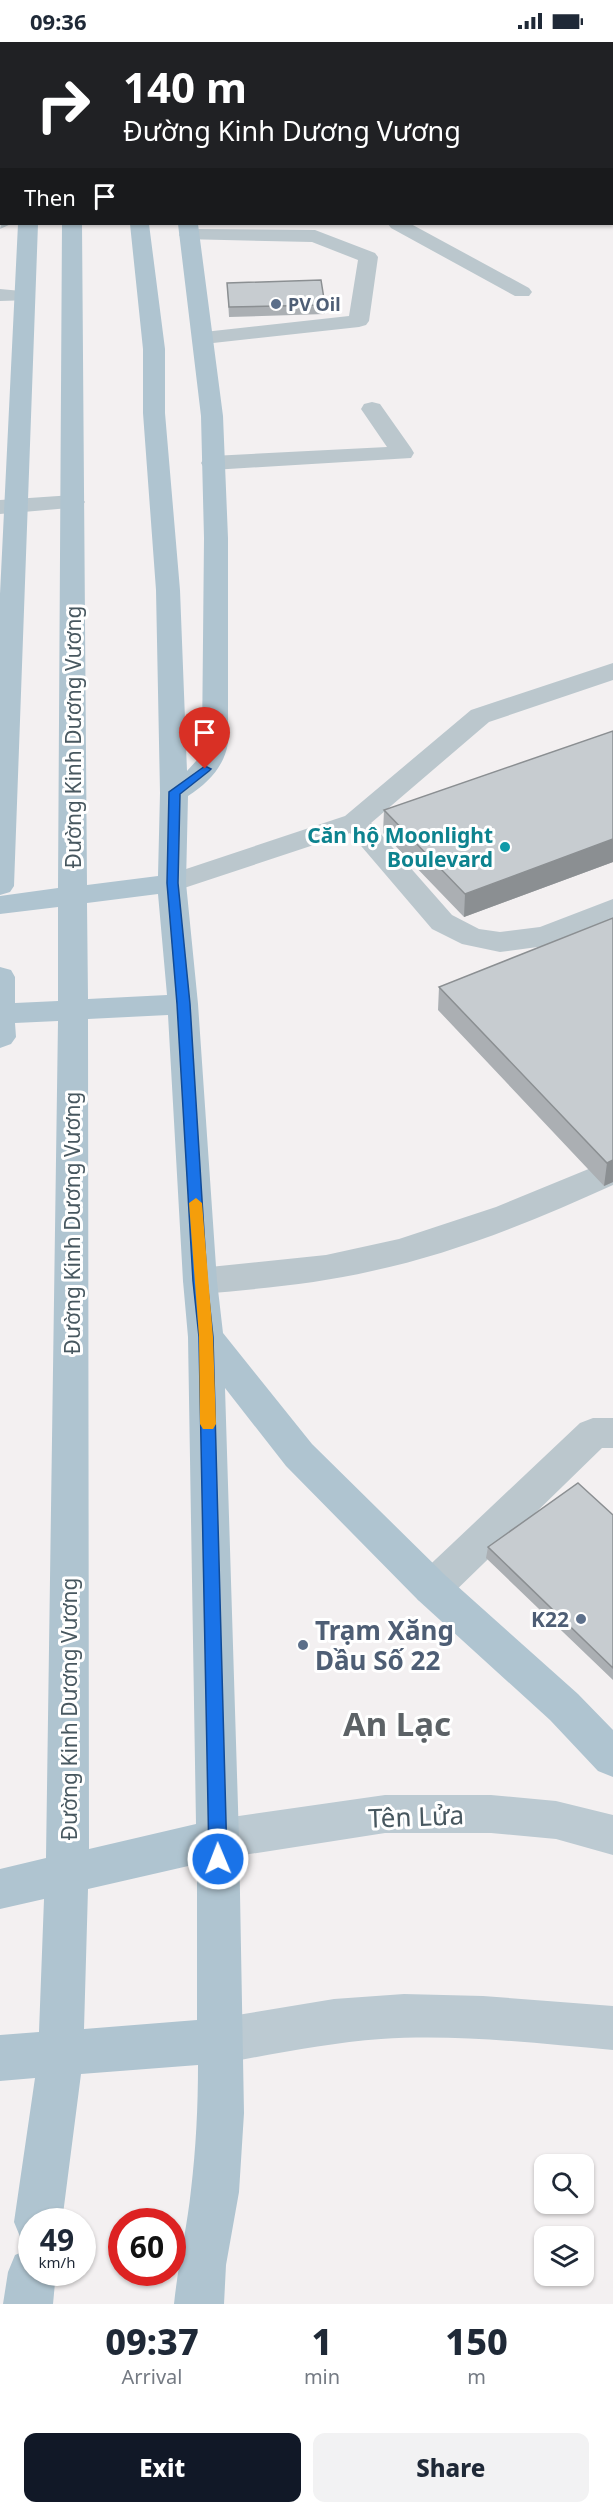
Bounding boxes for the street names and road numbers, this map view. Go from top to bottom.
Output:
street label: Đường Kinh Dương Vương [59,606,87,868]
street label: Đường Kinh Dương Vương [58,1092,86,1354]
street label: Đường Kinh Dương Vương [55,1578,83,1840]
street label: Tên Lửa [367,1796,465,1836]

